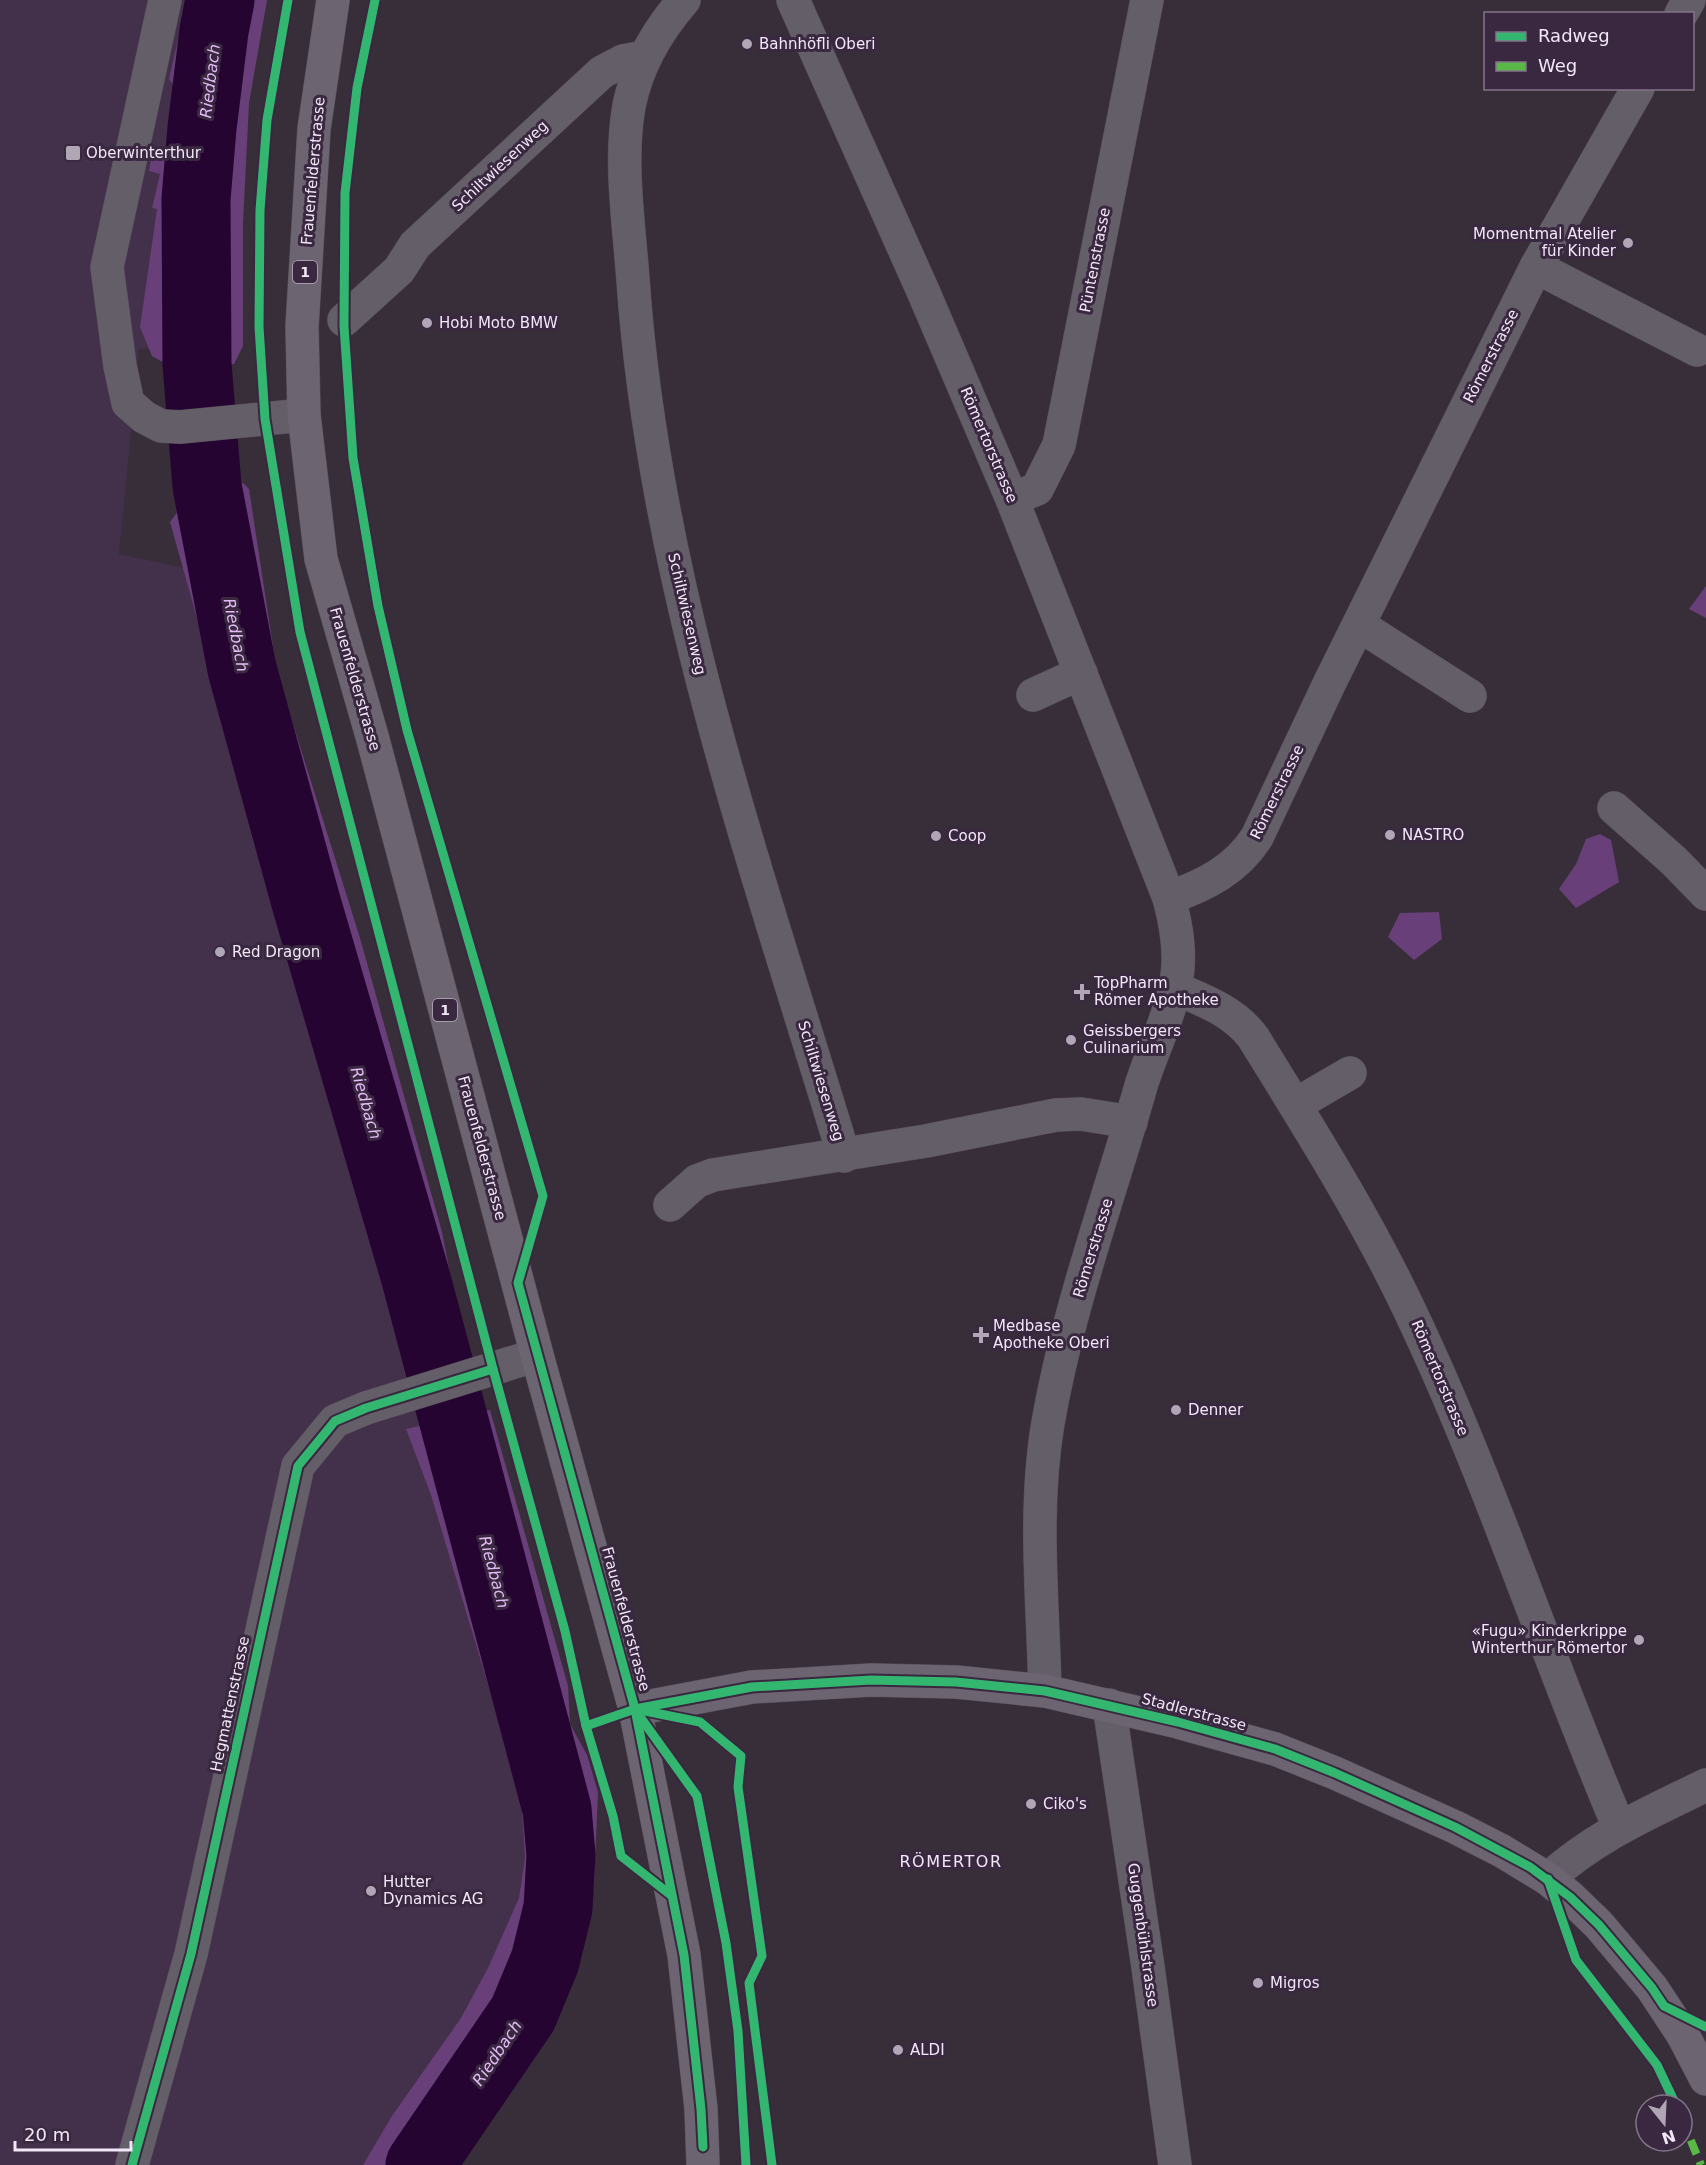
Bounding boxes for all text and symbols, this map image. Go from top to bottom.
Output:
legend [1484,12,1694,90]
text: Radweg [1538,25,1610,46]
place label: Bahnhöfli Oberi [759,35,875,53]
marker: Bahnhöfli Oberi [740,37,754,51]
water label: Riedbach [196,43,224,119]
text: Weg [1538,55,1577,76]
street label: Frauenfelderstrasse [298,96,328,246]
street label: Schiltwiesenweg [448,117,552,215]
marker: Oberwinterthur [64,144,82,162]
place label: Oberwinterthur [86,144,202,162]
street label: Püntenstrasse [1076,206,1114,314]
place label: Momentmal Atelier für Kinder [1473,225,1617,260]
marker: Momentmal Atelier für Kinder [1621,236,1635,250]
road number: 1 [293,261,317,283]
street label: Römerstrasse [1460,306,1522,406]
place label: Hobi Moto BMW [439,314,558,332]
marker: Hobi Moto BMW [420,316,434,330]
street label: Römertorstrasse [956,384,1022,506]
street label: Schiltwiesenweg [664,551,710,677]
water label: Riedbach [220,597,252,673]
street label: Frauenfelderstrasse [326,605,384,753]
street label: Römerstrasse [1246,742,1308,842]
place label: NASTRO [1402,826,1464,844]
place label: Coop [948,827,986,845]
marker: NASTRO [1383,828,1397,842]
marker: Coop [929,829,943,843]
place label: Red Dragon [232,943,320,961]
marker: Red Dragon [213,945,227,959]
place label: TopPharm Römer Apotheke [1093,974,1219,1009]
marker: TopPharm Römer Apotheke [1075,985,1089,999]
road number: 1 [433,999,457,1021]
street label: Schiltwiesenweg [794,1019,848,1143]
place label: Geissbergers Culinarium [1083,1022,1181,1057]
marker: Geissbergers Culinarium [1064,1033,1078,1047]
water label: Riedbach [347,1065,385,1141]
street label: Frauenfelderstrasse [454,1074,510,1222]
street label: Römerstrasse [1069,1196,1117,1300]
place label: Medbase Apotheke Oberi [993,1317,1110,1352]
street label: Römertorstrasse [1407,1317,1473,1439]
marker: Medbase Apotheke Oberi [974,1328,988,1342]
place label: Denner [1188,1401,1244,1419]
marker: Denner [1169,1403,1183,1417]
water label: Riedbach [475,1534,513,1610]
street label: Frauenfelderstrasse [598,1545,654,1693]
place label: «Fugu» Kinderkrippe Winterthur Römertor [1472,1622,1628,1657]
marker: «Fugu» Kinderkrippe Winterthur Römertor [1632,1633,1646,1647]
street label: Hegmattenstrasse [207,1635,253,1773]
street label: Stadlerstrasse [1140,1689,1248,1735]
place label: Ciko's [1043,1795,1087,1813]
marker: Ciko's [1024,1797,1038,1811]
district label: RÖMERTOR [899,1852,1003,1871]
street label: Guggenbühlstrasse [1124,1862,1162,2008]
place label: Hutter Dynamics AG [383,1873,483,1908]
marker: Hutter Dynamics AG [364,1884,378,1898]
place label: Migros [1270,1974,1320,1992]
marker: Migros [1251,1976,1265,1990]
water label: Riedbach [468,2017,526,2089]
place label: ALDI [910,2041,945,2059]
marker: ALDI [891,2043,905,2057]
north arrow [1634,2093,1694,2153]
scale bar [15,2114,130,2152]
text: 20 m [24,2124,70,2145]
text: N [1659,2126,1678,2148]

